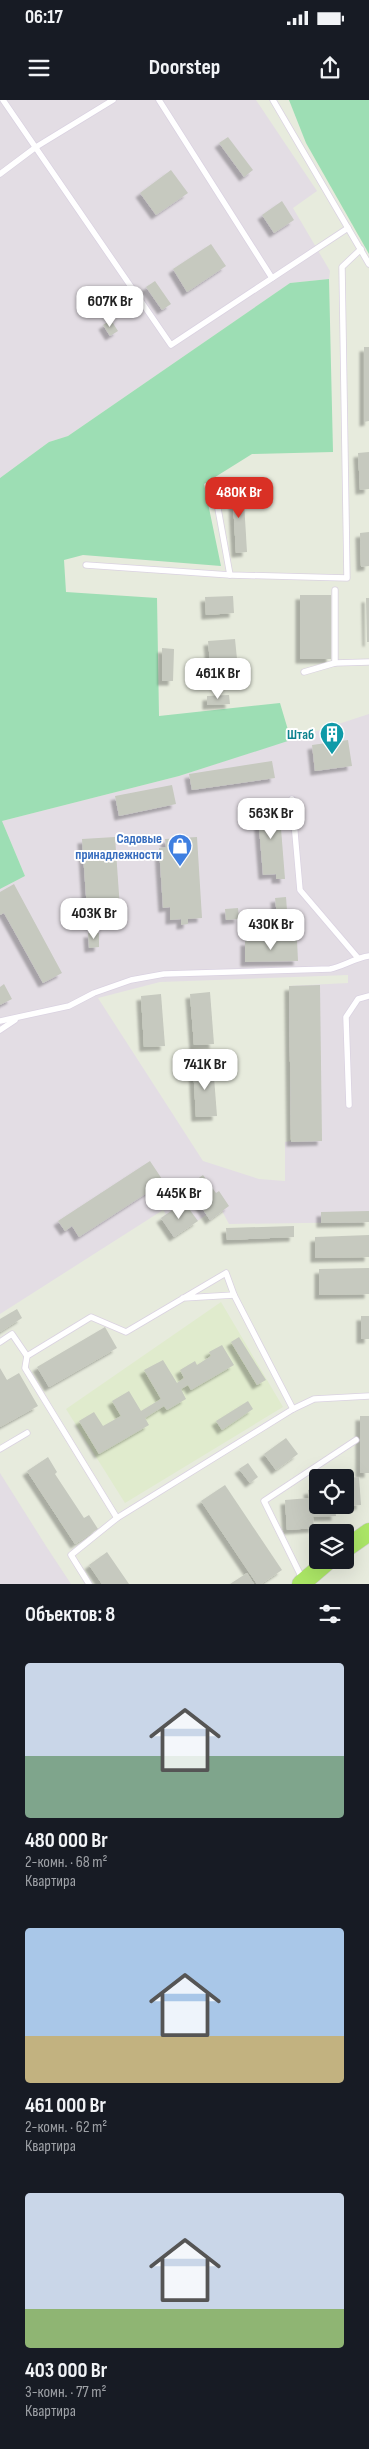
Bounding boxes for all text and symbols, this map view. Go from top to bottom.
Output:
text: 06:17 [25,6,63,29]
icon: menu [25,54,53,82]
text: Doorstep [149,54,220,81]
icon: share [316,54,344,82]
pin: 607K Br [64,286,156,328]
text: 607K Br [87,292,133,311]
pin: 480K Br [193,476,285,519]
text: 480K Br [216,483,262,502]
pin: 461K Br [172,658,264,700]
text: 461K Br [196,664,240,683]
building icon: Штаб [319,721,345,755]
place label: Штаб [287,726,314,743]
pin: 563K Br [225,798,317,840]
text: 563K Br [249,804,293,823]
place label: Садовые принадлежности [75,830,162,863]
shop icon: Садовые принадлежности [167,833,193,867]
pin: 403K Br [48,898,140,940]
text: 403K Br [71,904,117,923]
pin: 430K Br [225,908,317,951]
text: 430K Br [248,915,294,934]
pin: 741K Br [159,1048,251,1091]
text: 741K Br [184,1055,226,1074]
pin: 445K Br [133,1178,225,1220]
text: 445K Br [157,1184,201,1203]
map controls [309,1469,354,1569]
button: locate [309,1469,354,1514]
button: layers [309,1524,354,1569]
icon: filters [316,1600,344,1628]
text: Объектов: 8 [25,1602,115,1627]
icon: home [140,1695,230,1785]
text: 480 000 Br [25,1828,108,1853]
text: 2-комн. · 68 m² [25,1853,108,1872]
text: Квартира [25,1872,76,1891]
icon: home [140,1960,230,2050]
text: 461 000 Br [25,2093,106,2118]
text: 2-комн. · 62 m² [25,2118,107,2137]
text: Квартира [25,2137,76,2156]
icon: home [140,2225,230,2315]
text: 403 000 Br [25,2358,107,2383]
text: 3-комн. · 77 m² [25,2383,107,2402]
text: Квартира [25,2402,76,2421]

